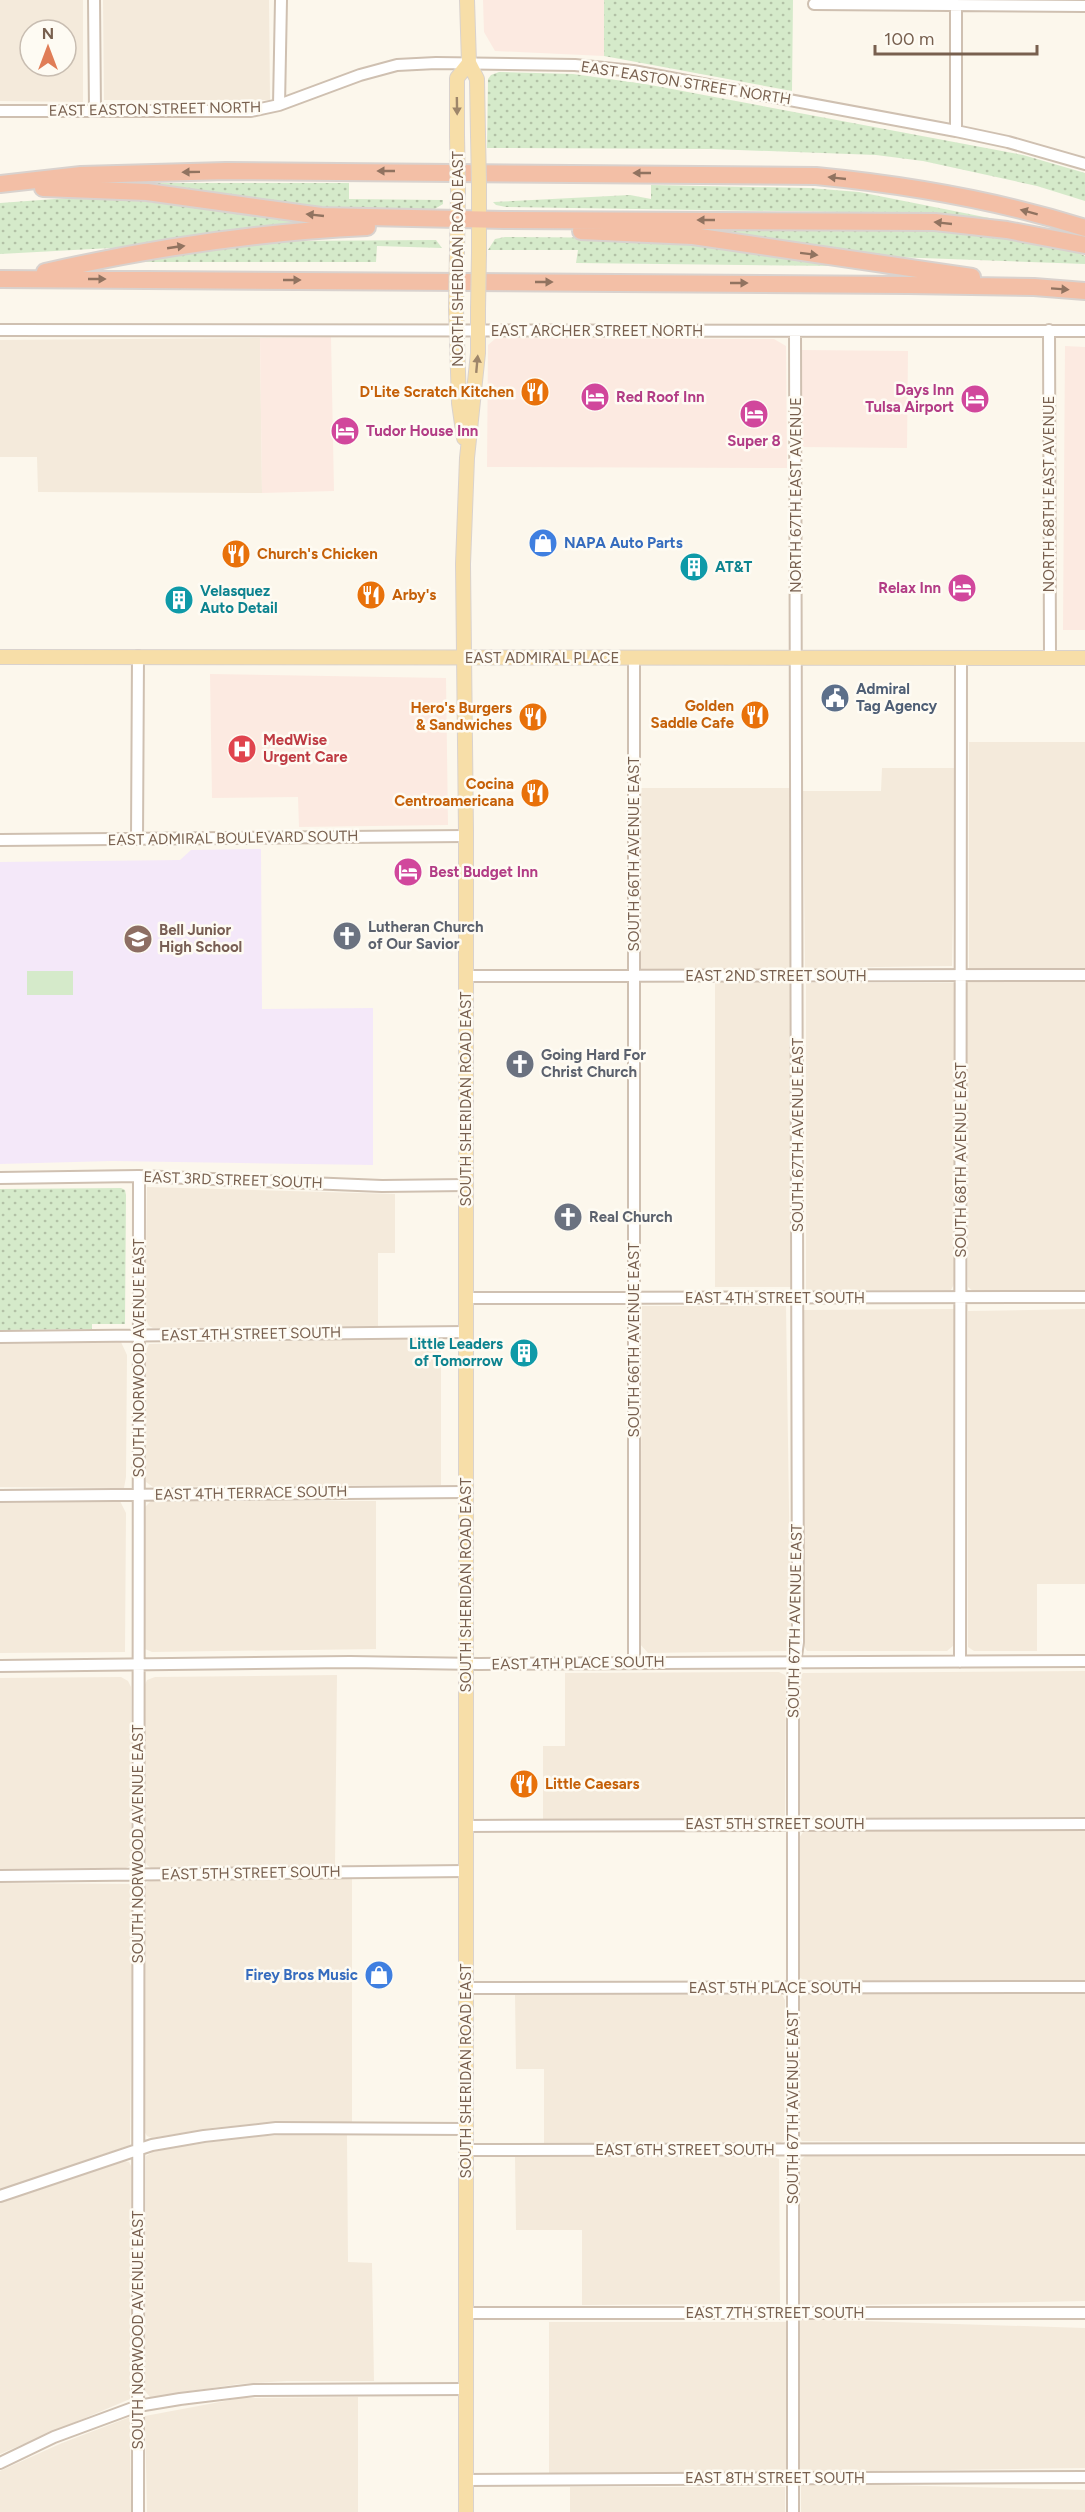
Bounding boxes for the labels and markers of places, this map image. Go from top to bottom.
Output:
restaurant icon: D'Lite Scratch Kitchen [519,376,551,408]
hotel icon: Red Roof Inn [579,381,611,413]
place label: Days Inn Tulsa Airport [865,381,954,416]
place label: D'Lite Scratch Kitchen [359,383,514,401]
hotel icon: Days Inn Tulsa Airport [959,383,991,415]
place label: Red Roof Inn [616,388,704,406]
hotel icon: Super 8 [738,398,770,430]
hotel icon: Tudor House Inn [329,415,361,447]
place label: Tudor House Inn [366,422,478,440]
place label: Super 8 [727,432,781,450]
shop icon: NAPA Auto Parts [527,527,559,559]
place label: NAPA Auto Parts [564,534,683,552]
restaurant icon: Church's Chicken [220,538,252,570]
place label: Church's Chicken [257,545,378,563]
building icon: AT&T [678,551,710,583]
place label: AT&T [715,558,752,576]
hotel icon: Relax Inn [946,572,978,604]
restaurant icon: Arby's [355,579,387,611]
place label: Relax Inn [878,579,941,597]
place label: Velasquez Auto Detail [200,582,278,617]
building icon: Velasquez Auto Detail [163,584,195,616]
place label: Arby's [392,586,436,604]
place label: Admiral Tag Agency [856,680,938,715]
public building icon: Admiral Tag Agency [819,682,851,714]
place label: Golden Saddle Cafe [651,697,735,732]
place label: Hero's Burgers & Sandwiches [410,699,512,734]
restaurant icon: Golden Saddle Cafe [739,699,771,731]
restaurant icon: Hero's Burgers & Sandwiches [517,701,549,733]
place label: MedWise Urgent Care [263,731,348,766]
hospital icon: MedWise Urgent Care [226,733,258,765]
place label: Cocina Centroamericana [394,775,514,810]
restaurant icon: Cocina Centroamericana [519,777,551,809]
hotel icon: Best Budget Inn [392,856,424,888]
place label: Best Budget Inn [429,863,538,881]
place label: Lutheran Church of Our Savior [368,918,484,953]
church icon: Lutheran Church of Our Savior [331,920,363,952]
place label: Bell Junior High School [159,921,242,956]
school or university icon: Bell Junior High School [122,923,154,955]
place label: Going Hard For Christ Church [541,1046,646,1081]
church icon: Going Hard For Christ Church [504,1048,536,1080]
church icon: Real Church [552,1201,584,1233]
place label: Real Church [589,1208,673,1226]
place label: Little Leaders of Tomorrow [409,1335,503,1370]
building icon: Little Leaders of Tomorrow [508,1337,540,1369]
restaurant icon: Little Caesars [508,1768,540,1800]
place label: Little Caesars [545,1775,639,1793]
shop icon: Firey Bros Music [363,1959,395,1991]
place label: Firey Bros Music [245,1966,358,1984]

